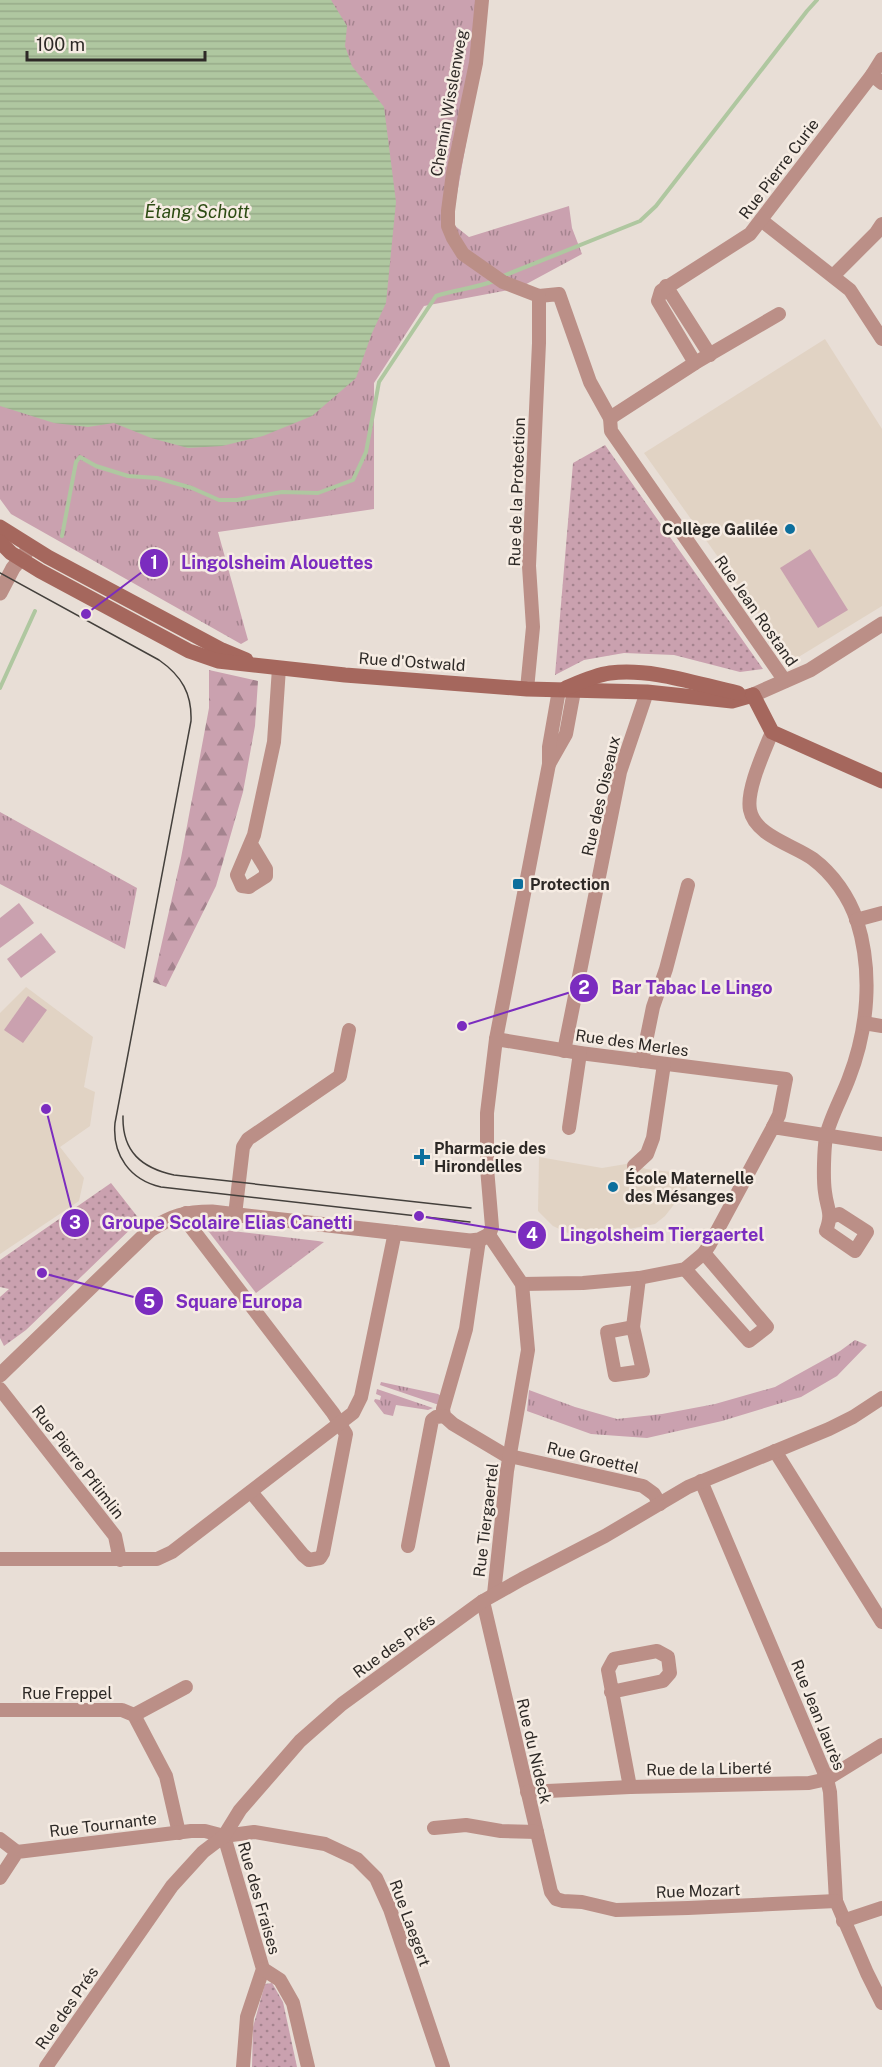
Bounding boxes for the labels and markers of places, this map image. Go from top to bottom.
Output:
place label: Collège Galilée [662,520,778,539]
marker: Collège Galilée [783,522,797,536]
callout: Lingolsheim Alouettes [139,545,385,581]
place label: Protection [530,875,610,894]
marker: Protection [511,877,525,891]
callout: Bar Tabac Le Lingo [569,970,784,1006]
place label: Pharmacie des Hirondelles [434,1139,546,1176]
marker: Pharmacie des Hirondelles [415,1150,429,1164]
place label: École Maternelle des Mésanges [625,1168,754,1206]
marker: École Maternelle des Mésanges [606,1180,620,1194]
callout: Groupe Scolaire Elias Canetti [60,1205,365,1241]
callout: Lingolsheim Tiergaertel [517,1217,776,1253]
callout: Square Europa [134,1283,314,1319]

